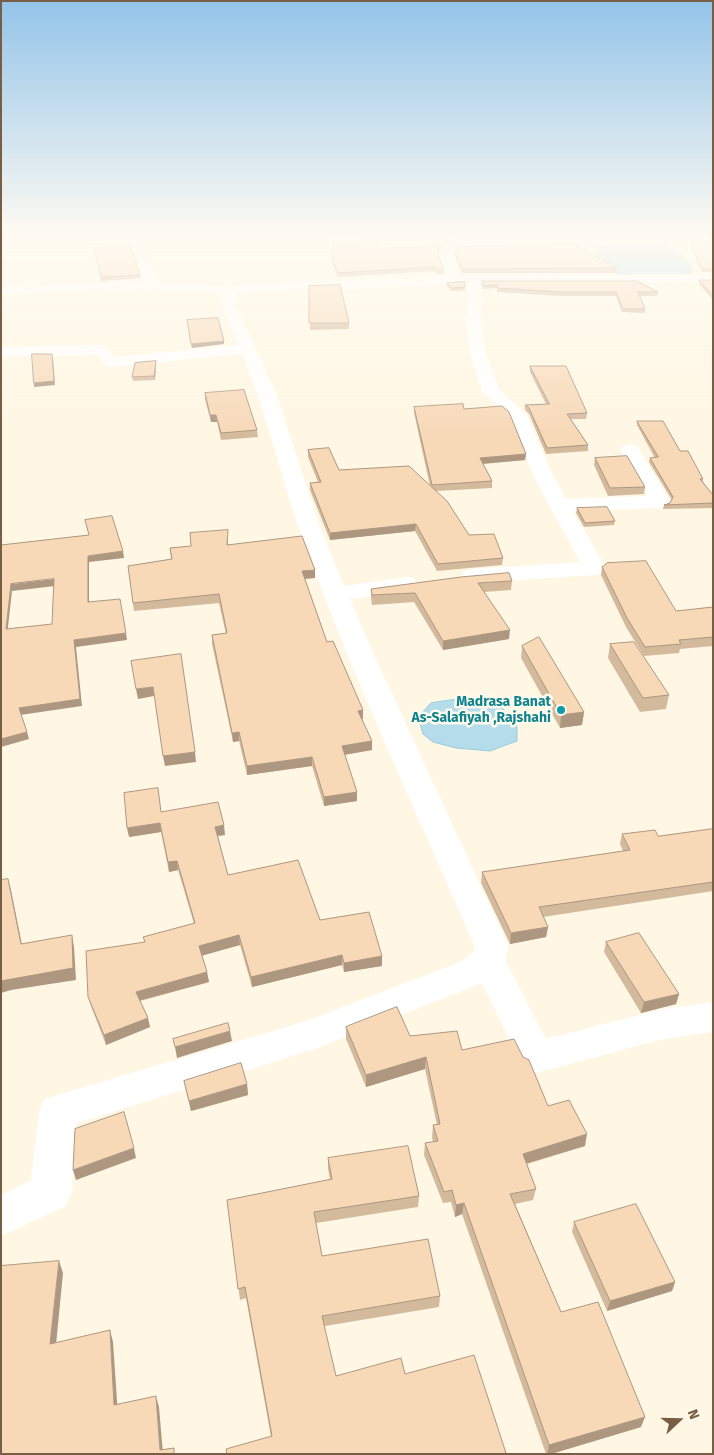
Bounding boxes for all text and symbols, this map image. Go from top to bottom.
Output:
place label: Madrasa Banat As-Salafiyah ,Rajshahi [411,694,551,726]
marker: Madrasa Banat As-Salafiyah ,Rajshahi [555,704,567,716]
north arrow [654,1395,704,1445]
text: N [684,1407,703,1422]

